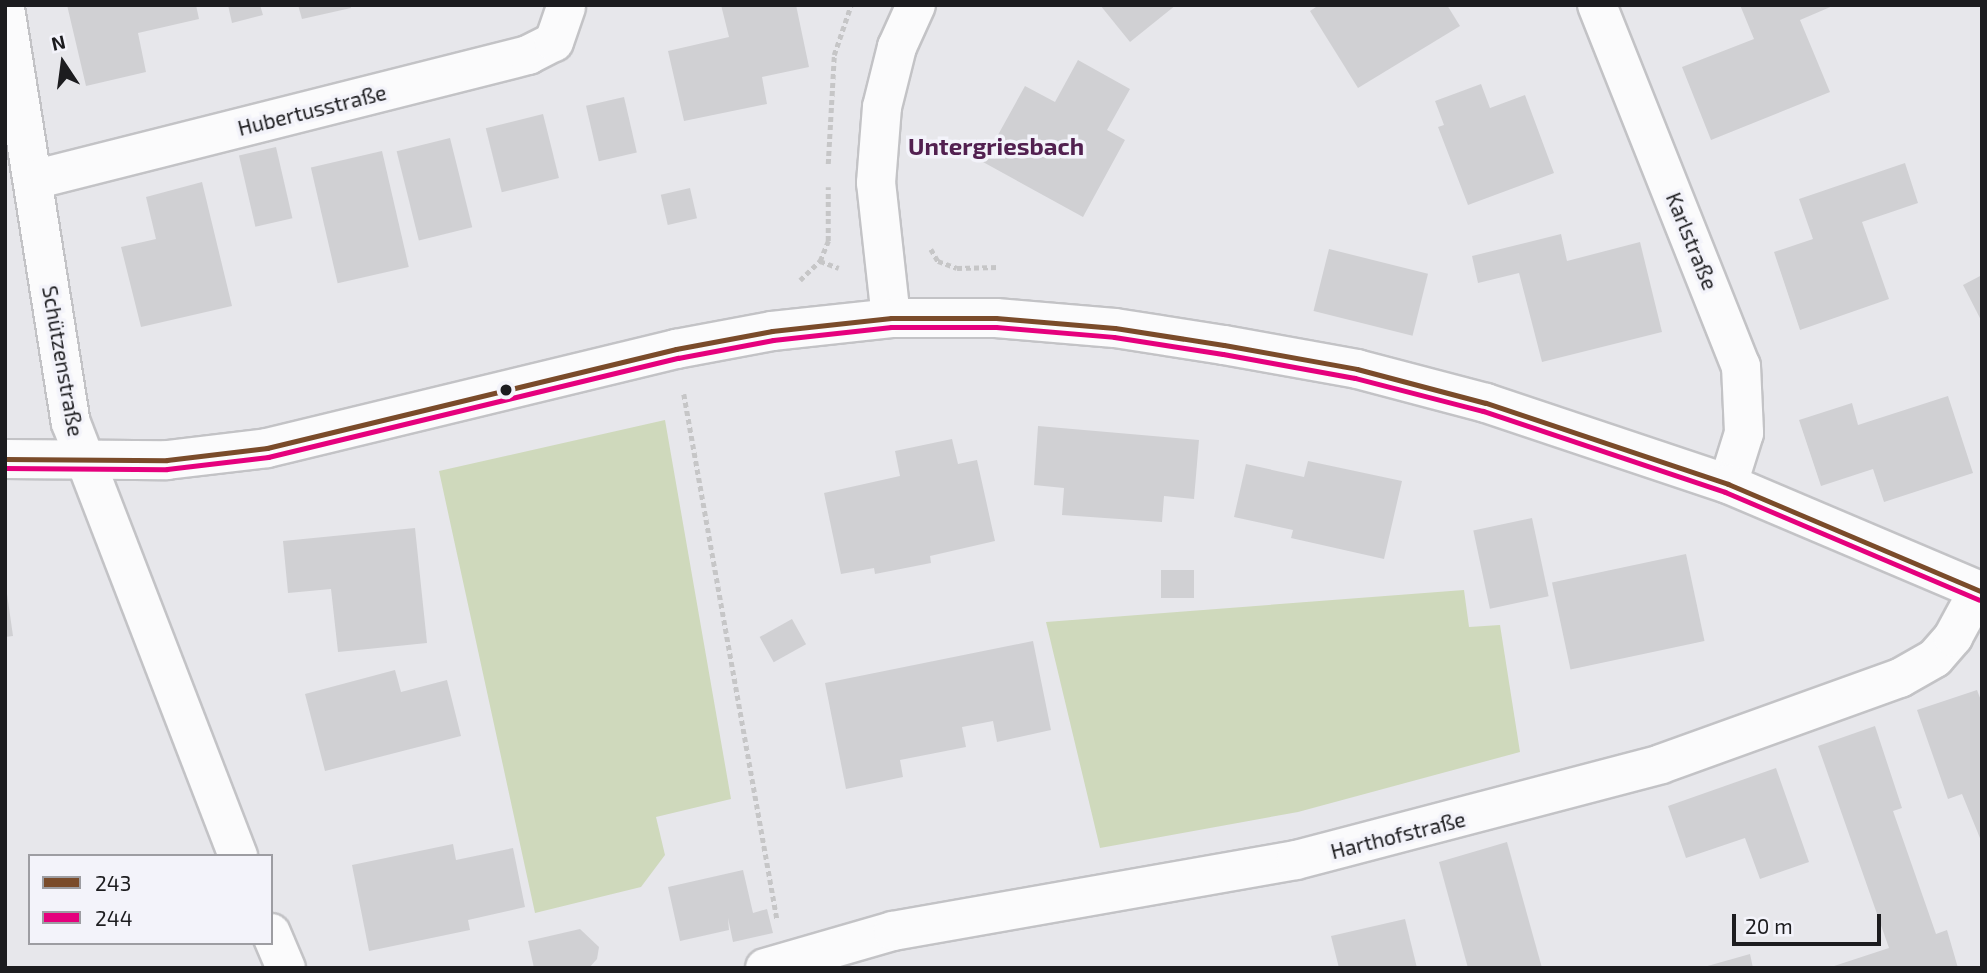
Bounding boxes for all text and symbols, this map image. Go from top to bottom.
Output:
north arrow [28,28,98,98]
text: N [49,29,67,55]
street label: Hubertusstraße [235,79,389,141]
district label: Untergriesbach [908,132,1084,160]
street label: Karlstraße [1661,189,1723,293]
street label: Schützenstraße [37,284,89,438]
unlabelled marker [499,383,513,397]
street label: Harthofstraße [1328,806,1468,864]
legend [28,854,273,945]
text: 243 [95,870,131,895]
scale bar [1735,900,1884,944]
text: 244 [95,905,133,930]
text: 20 m [1745,913,1793,938]

